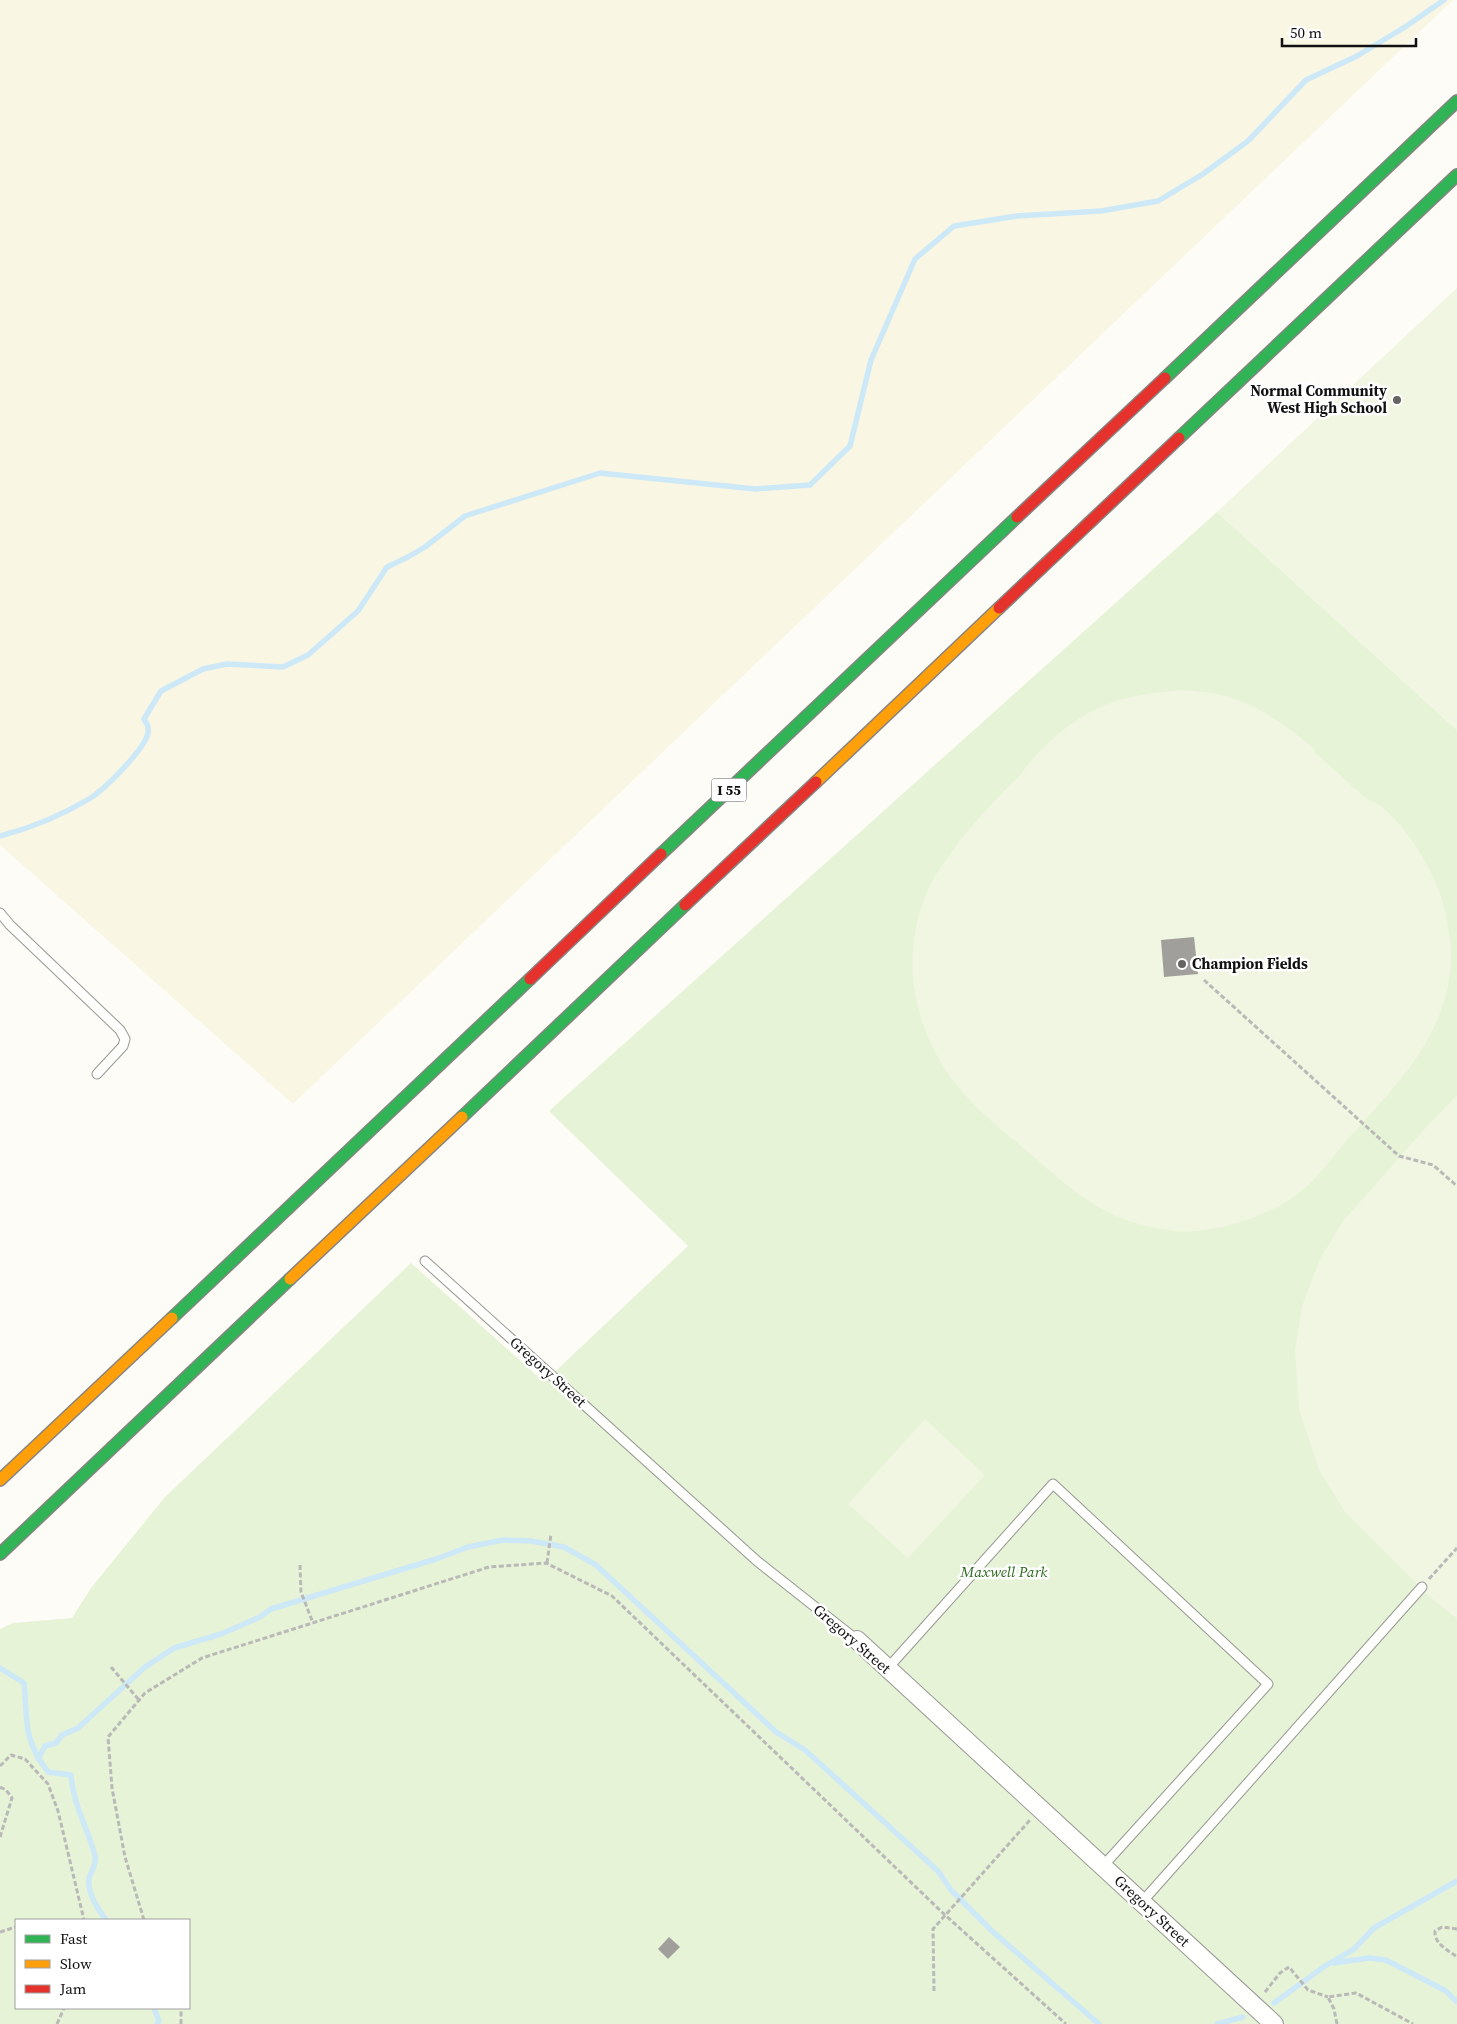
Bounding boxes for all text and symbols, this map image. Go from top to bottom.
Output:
scale bar [1282,15,1416,47]
text: 50 m [1290,22,1322,43]
place label: Normal Community West High School [1250,380,1387,418]
marker: Normal Community West High School [1391,394,1403,406]
road number: I 55 [712,778,746,802]
place label: Champion Fields [1192,953,1308,974]
marker: Champion Fields [1176,958,1188,970]
street label: Gregory Street [505,1332,591,1412]
park label: Maxwell Park [960,1561,1048,1582]
street label: Gregory Street [809,1599,896,1678]
street label: Gregory Street [1110,1870,1195,1951]
legend [15,1919,190,2009]
text: Fast [60,1928,87,1949]
text: Slow [60,1953,92,1974]
text: Jam [59,1978,87,1999]

